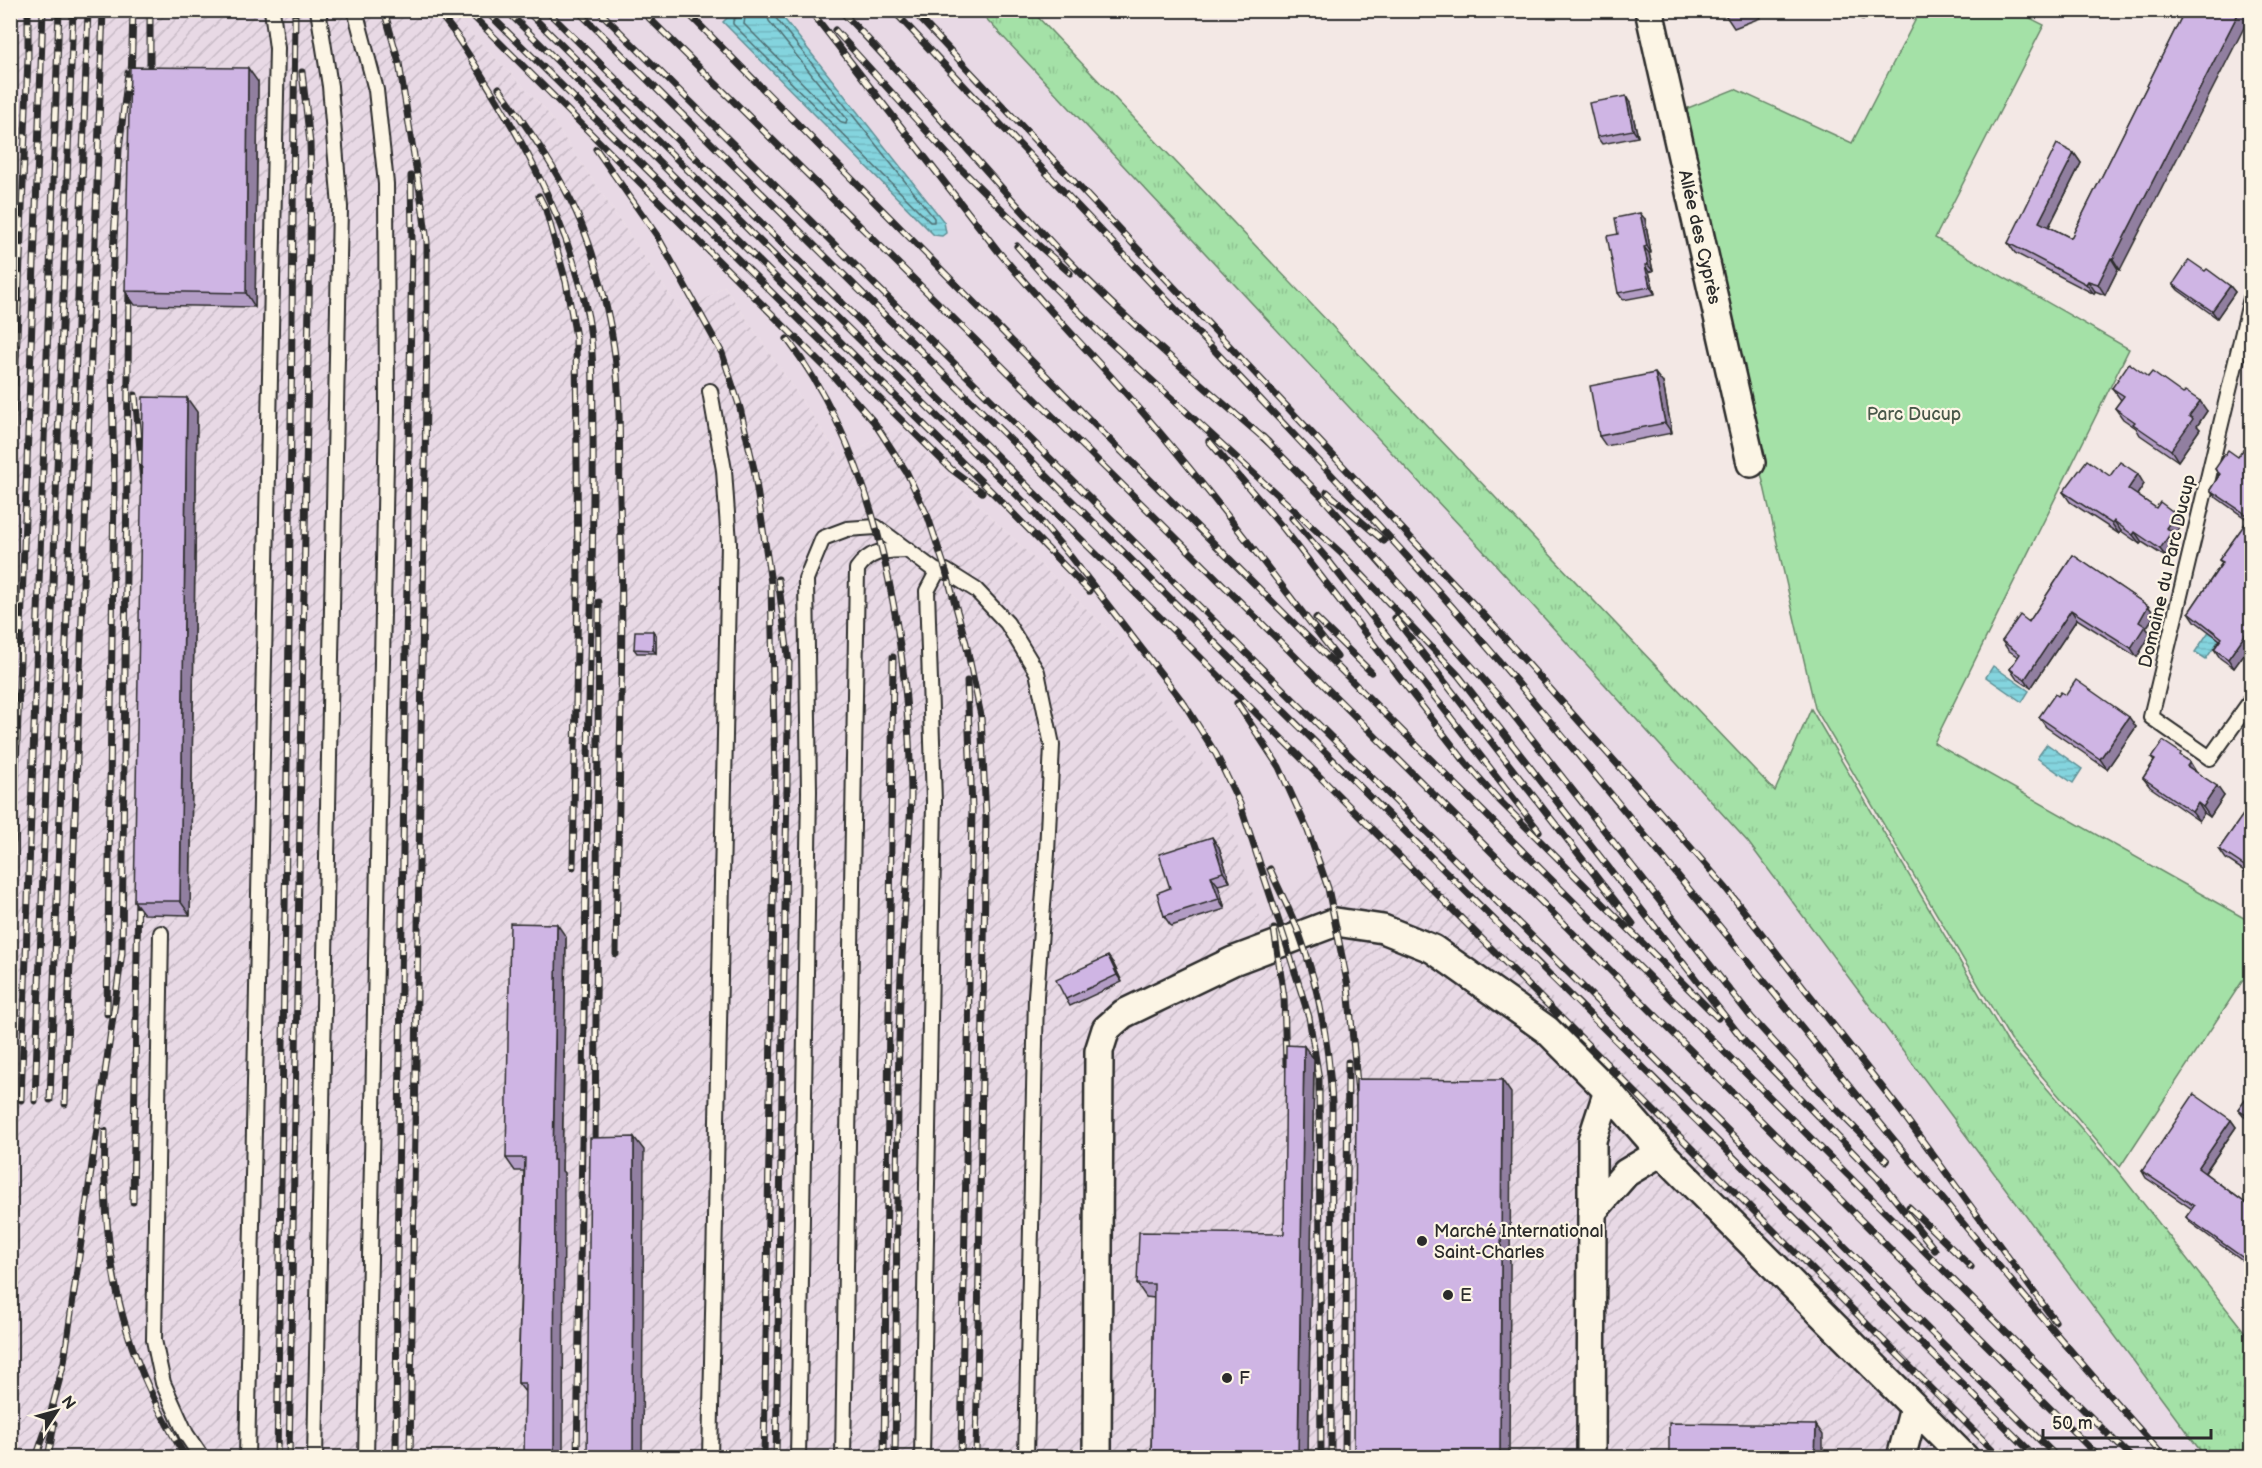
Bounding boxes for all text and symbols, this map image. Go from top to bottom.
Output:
street label: Allée des Cyprès [1674,168,1725,306]
park label: Parc Ducup [1867,404,1961,425]
street label: Domaine du Parc Ducup [2135,472,2200,670]
place label: Marché International Saint-Charles [1434,1221,1604,1263]
marker: Marché International Saint-Charles [1415,1234,1429,1248]
place label: E [1460,1285,1472,1306]
marker: E [1441,1288,1455,1302]
place label: F [1239,1368,1250,1389]
marker: F [1220,1371,1234,1385]
north arrow [27,1381,87,1441]
text: N [57,1393,79,1414]
scale bar [2043,1402,2211,1440]
text: 50 m [2052,1413,2093,1434]

